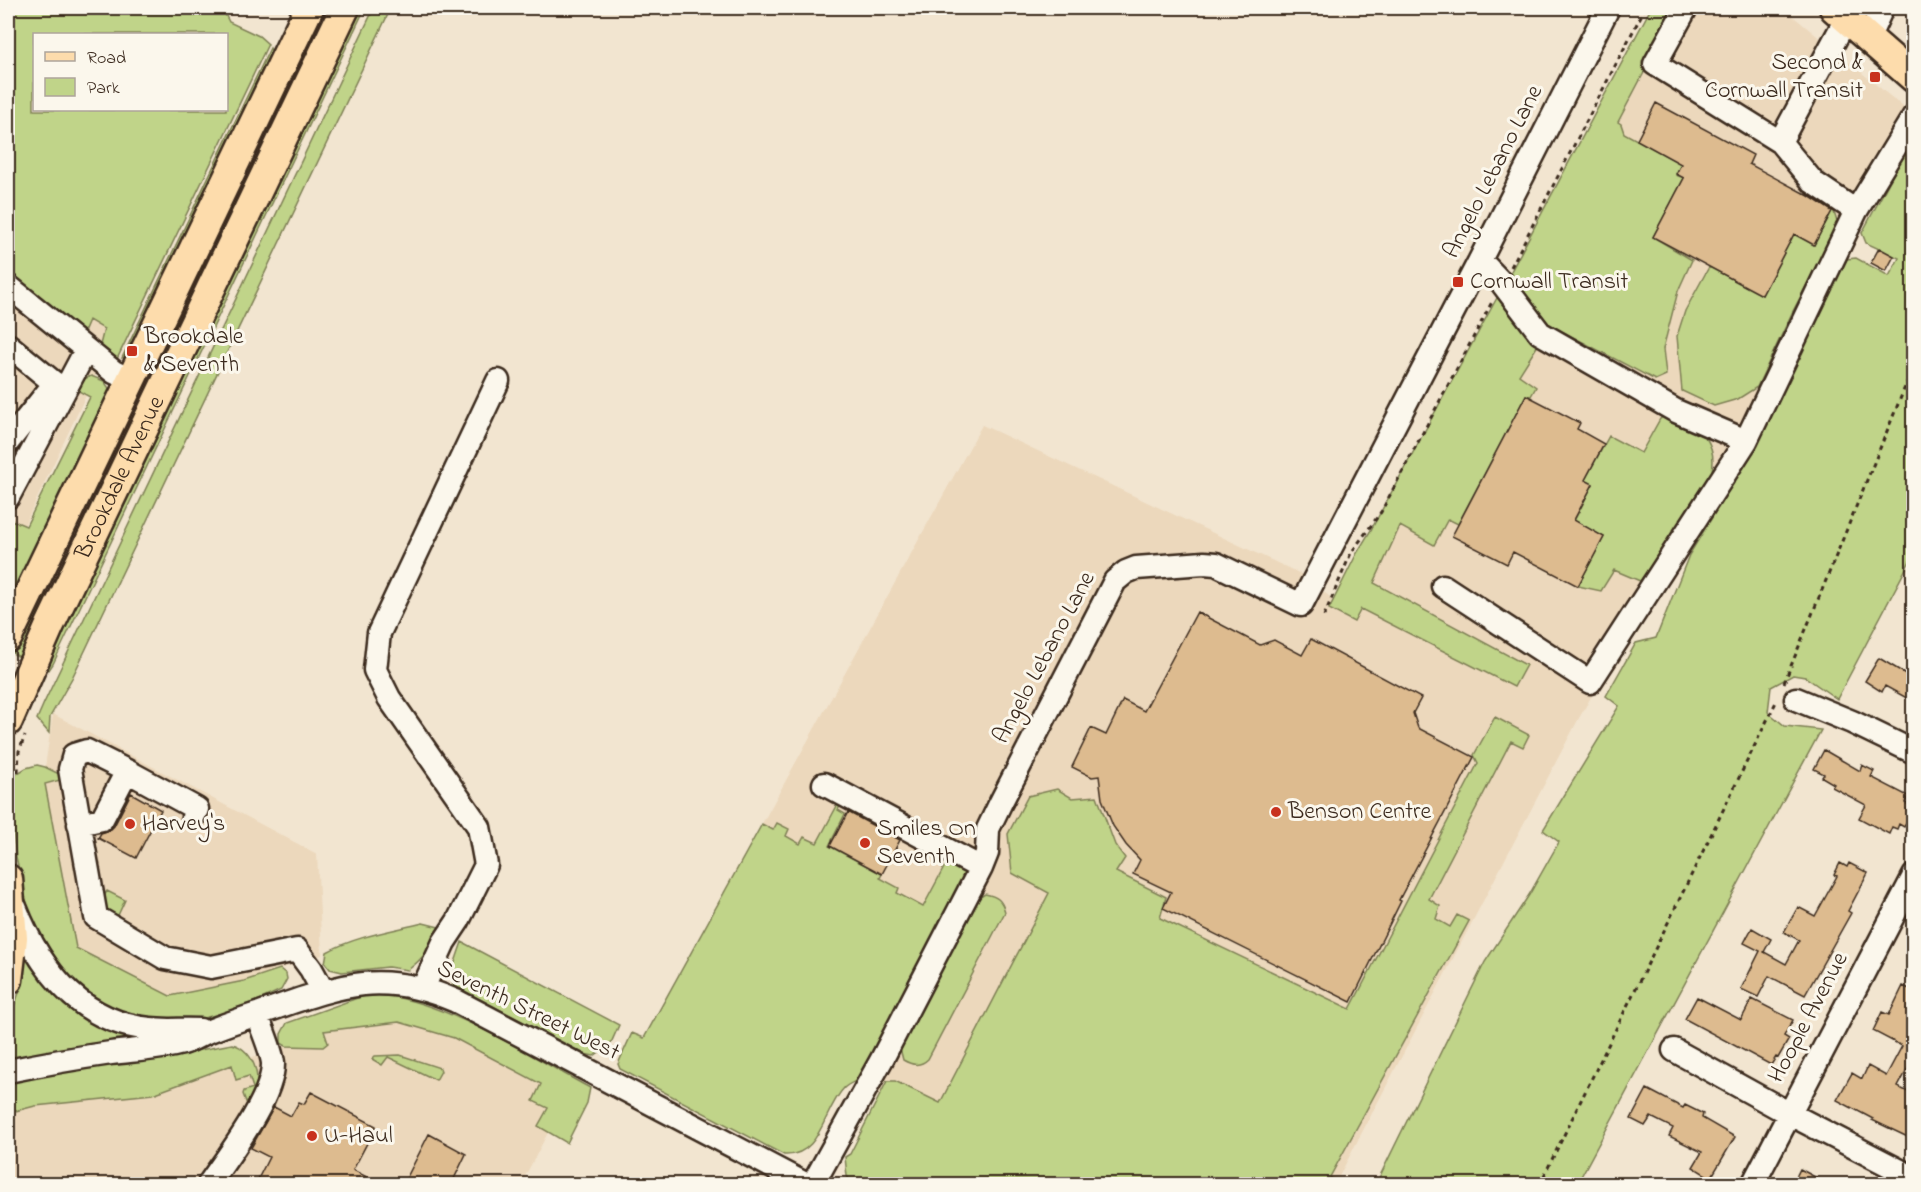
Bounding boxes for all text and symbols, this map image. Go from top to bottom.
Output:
legend [33,33,228,111]
text: Road [87,46,126,72]
place label: Second & Cornwall Transit [1705,46,1863,109]
marker: Second & Cornwall Transit [1868,70,1882,84]
text: Park [87,76,120,102]
street label: Angelo Lebano Lane [1435,79,1553,265]
place label: Cornwall Transit [1470,265,1628,300]
marker: Cornwall Transit [1451,275,1465,289]
place label: Brookdale & Seventh [143,320,244,383]
marker: Brookdale & Seventh [125,344,139,358]
street label: Brookdale Avenue [66,390,175,566]
street label: Angelo Lebano Lane [985,565,1105,750]
place label: Benson Centre [1287,795,1432,830]
marker: Benson Centre [1269,805,1283,819]
place label: Harvey's [142,807,225,843]
place label: Smiles On Seventh [877,812,976,875]
marker: Harvey's [123,817,137,831]
marker: Smiles On Seventh [858,836,872,850]
street label: Hoople Avenue [1760,946,1858,1090]
street label: Seventh Street West [430,951,626,1071]
place label: U-Haul [324,1119,393,1154]
marker: U-Haul [305,1129,319,1143]

